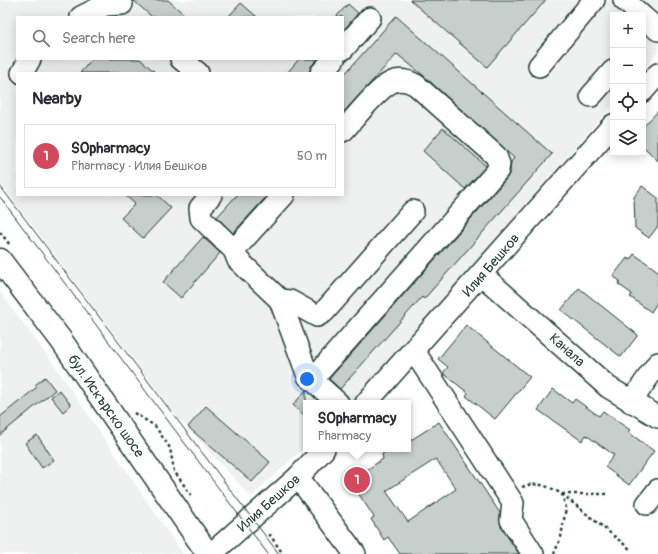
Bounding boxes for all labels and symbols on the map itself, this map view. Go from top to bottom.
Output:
street label: Илия Бешков [459,230,523,300]
street label: Канала [546,330,588,370]
street label: бул. Искърско шосе [64,351,148,461]
your location [297,369,317,389]
pin: 1 [344,465,370,495]
street label: Илия Бешков [234,470,304,536]

